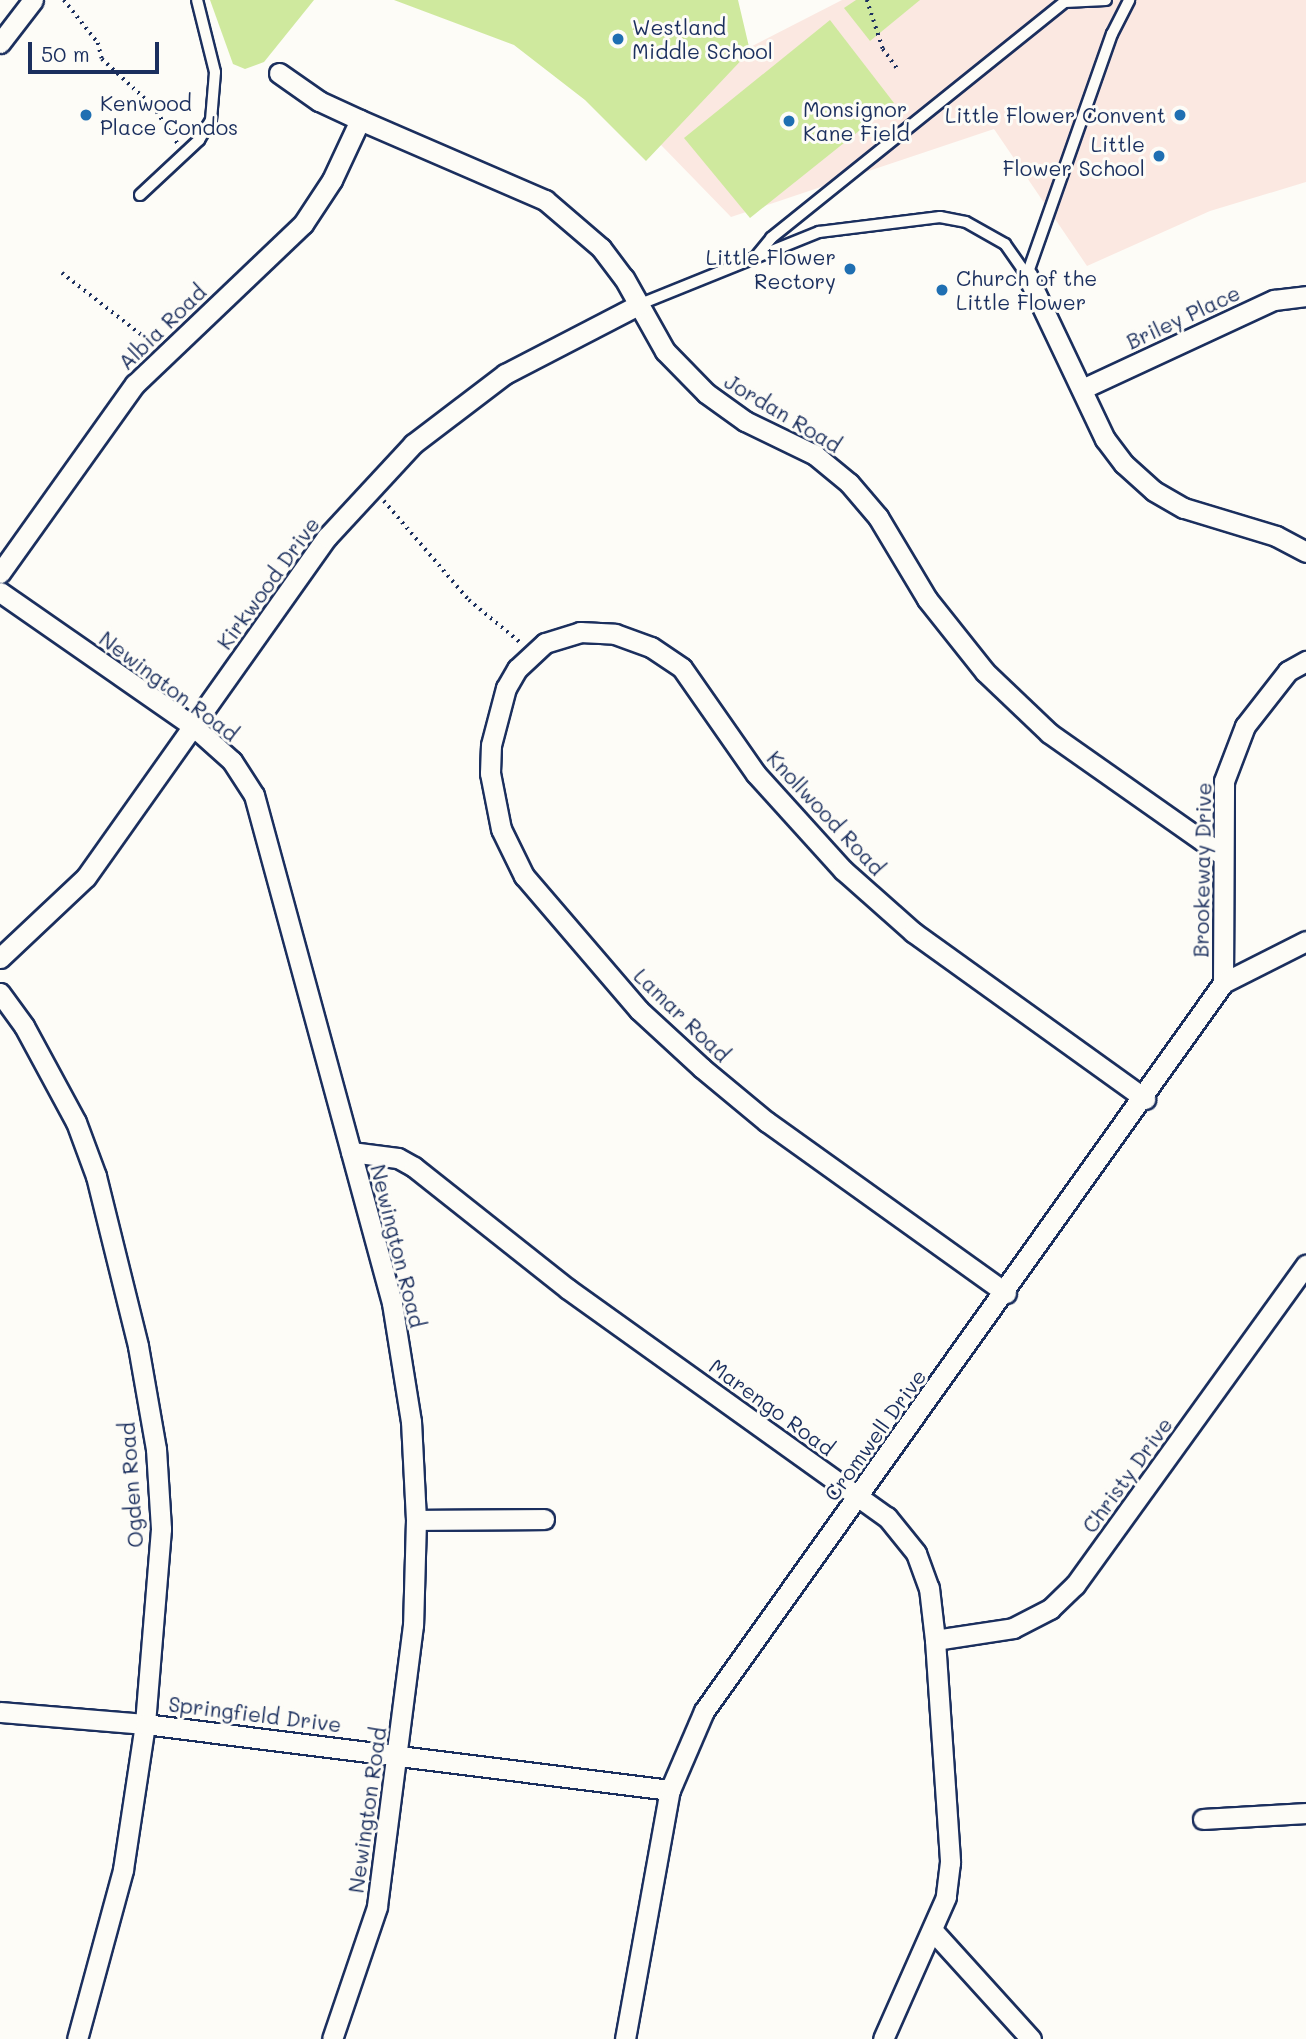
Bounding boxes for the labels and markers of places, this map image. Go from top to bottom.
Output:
place label: Westland Middle School [632,14,773,64]
marker: Westland Middle School [610,31,626,47]
place label: Kenwood Place Condos [100,90,238,140]
place label: Monsignor Kane Field [803,96,910,146]
place label: Little Flower Convent [945,102,1166,128]
marker: Kenwood Place Condos [78,107,94,123]
marker: Little Flower Convent [1172,107,1188,123]
marker: Monsignor Kane Field [781,113,797,129]
place label: Little Flower School [1003,131,1145,181]
marker: Little Flower School [1151,148,1167,164]
place label: Little Flower Rectory [706,244,836,294]
marker: Little Flower Rectory [842,261,858,277]
place label: Church of the Little Flower [956,265,1097,315]
marker: Church of the Little Flower [934,282,950,298]

